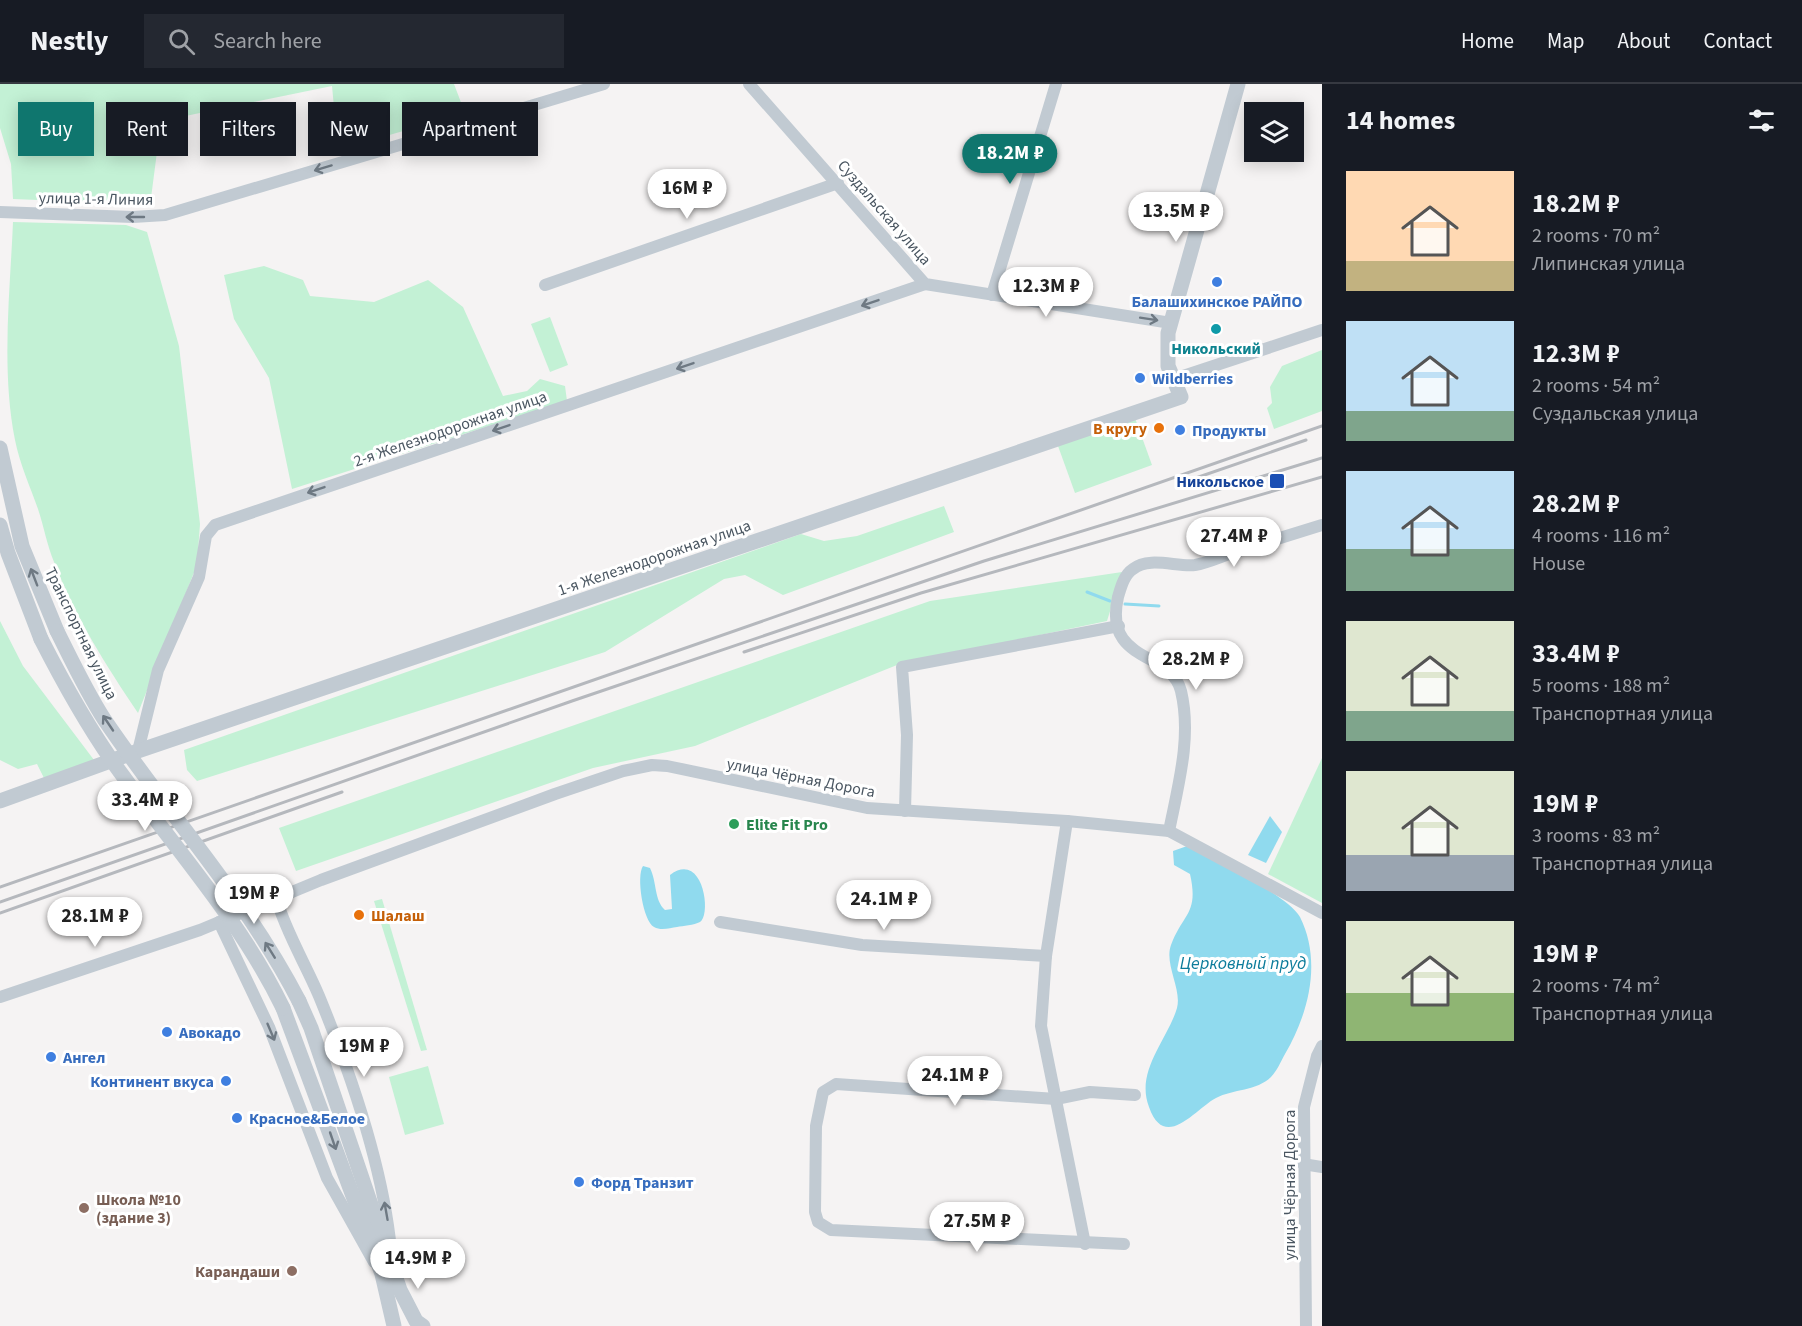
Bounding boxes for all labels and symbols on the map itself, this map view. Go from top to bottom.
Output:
pin: 18.2M ₽ [955,134,1065,185]
street label: Суздальская улица [832,155,936,270]
one-way arrow [314,163,333,174]
pin: 16M ₽ [645,169,729,220]
street label: улица 1-я Линия [38,187,154,211]
pin: 13.5M ₽ [1121,192,1231,243]
one-way arrow [126,211,145,223]
pin: 12.3M ₽ [991,267,1101,318]
marker: Балашихинское РАЙПО [1210,275,1224,289]
place label: Балашихинское РАЙПО [1131,291,1303,313]
one-way arrow [861,298,880,309]
one-way arrow [1139,314,1159,325]
marker: Никольский [1209,322,1223,336]
place label: Никольский [1171,338,1261,360]
one-way arrow [676,361,695,372]
place label: Wildberries [1152,368,1233,390]
marker: Wildberries [1133,371,1147,385]
street label: 2-я Железнодорожная улица [351,386,550,472]
place label: В кругу [1093,418,1148,440]
place label: Продукты [1192,420,1266,442]
marker: В кругу [1152,421,1166,435]
one-way arrow [492,423,511,434]
marker: Продукты [1173,423,1187,437]
place label: Никольское [1176,471,1264,493]
marker: Никольское [1268,472,1286,490]
one-way arrow [307,486,326,497]
street label: 1-я Железнодорожная улица [555,515,754,601]
pin: 27.4M ₽ [1179,517,1289,568]
street label: Транспортная улица [39,564,123,703]
one-way arrow [28,568,39,587]
pin: 28.2M ₽ [1141,640,1251,691]
one-way arrow [101,715,114,732]
street label: улица Чёрная Дорога [725,753,877,803]
pin: 33.4M ₽ [90,781,200,832]
place label: Elite Fit Pro [746,814,828,836]
marker: Elite Fit Pro [727,817,741,831]
pin: 19M ₽ [212,874,296,925]
pin: 24.1M ₽ [829,880,939,931]
pin: 28.1M ₽ [40,897,150,948]
place label: Шалаш [371,905,425,927]
marker: Шалаш [352,908,366,922]
one-way arrow [264,942,276,959]
water label: Церковный пруд [1180,951,1306,976]
place label: Авокадо [178,1022,241,1044]
one-way arrow [266,1023,277,1041]
marker: Авокадо [160,1025,174,1039]
pin: 19M ₽ [322,1027,406,1078]
place label: Ангел [62,1047,105,1069]
marker: Ангел [44,1050,58,1064]
pin: 24.1M ₽ [900,1056,1010,1107]
place label: Континент вкуса [90,1071,214,1093]
marker: Континент вкуса [219,1074,233,1088]
place label: Красное&Белое [249,1108,365,1130]
street label: улица Чёрная Дорога [1279,1110,1301,1260]
marker: Красное&Белое [230,1111,244,1125]
one-way arrow [329,1132,340,1150]
place label: Форд Транзит [591,1172,694,1194]
marker: Форд Транзит [572,1175,586,1189]
place label: Школа №10 (здание 3) [96,1189,181,1229]
marker: Школа №10 (здание 3) [77,1201,91,1215]
one-way arrow [380,1202,391,1222]
pin: 27.5M ₽ [922,1202,1032,1253]
pin: 14.9M ₽ [363,1239,473,1290]
place label: Карандаши [195,1261,280,1283]
marker: Карандаши [285,1264,299,1278]

